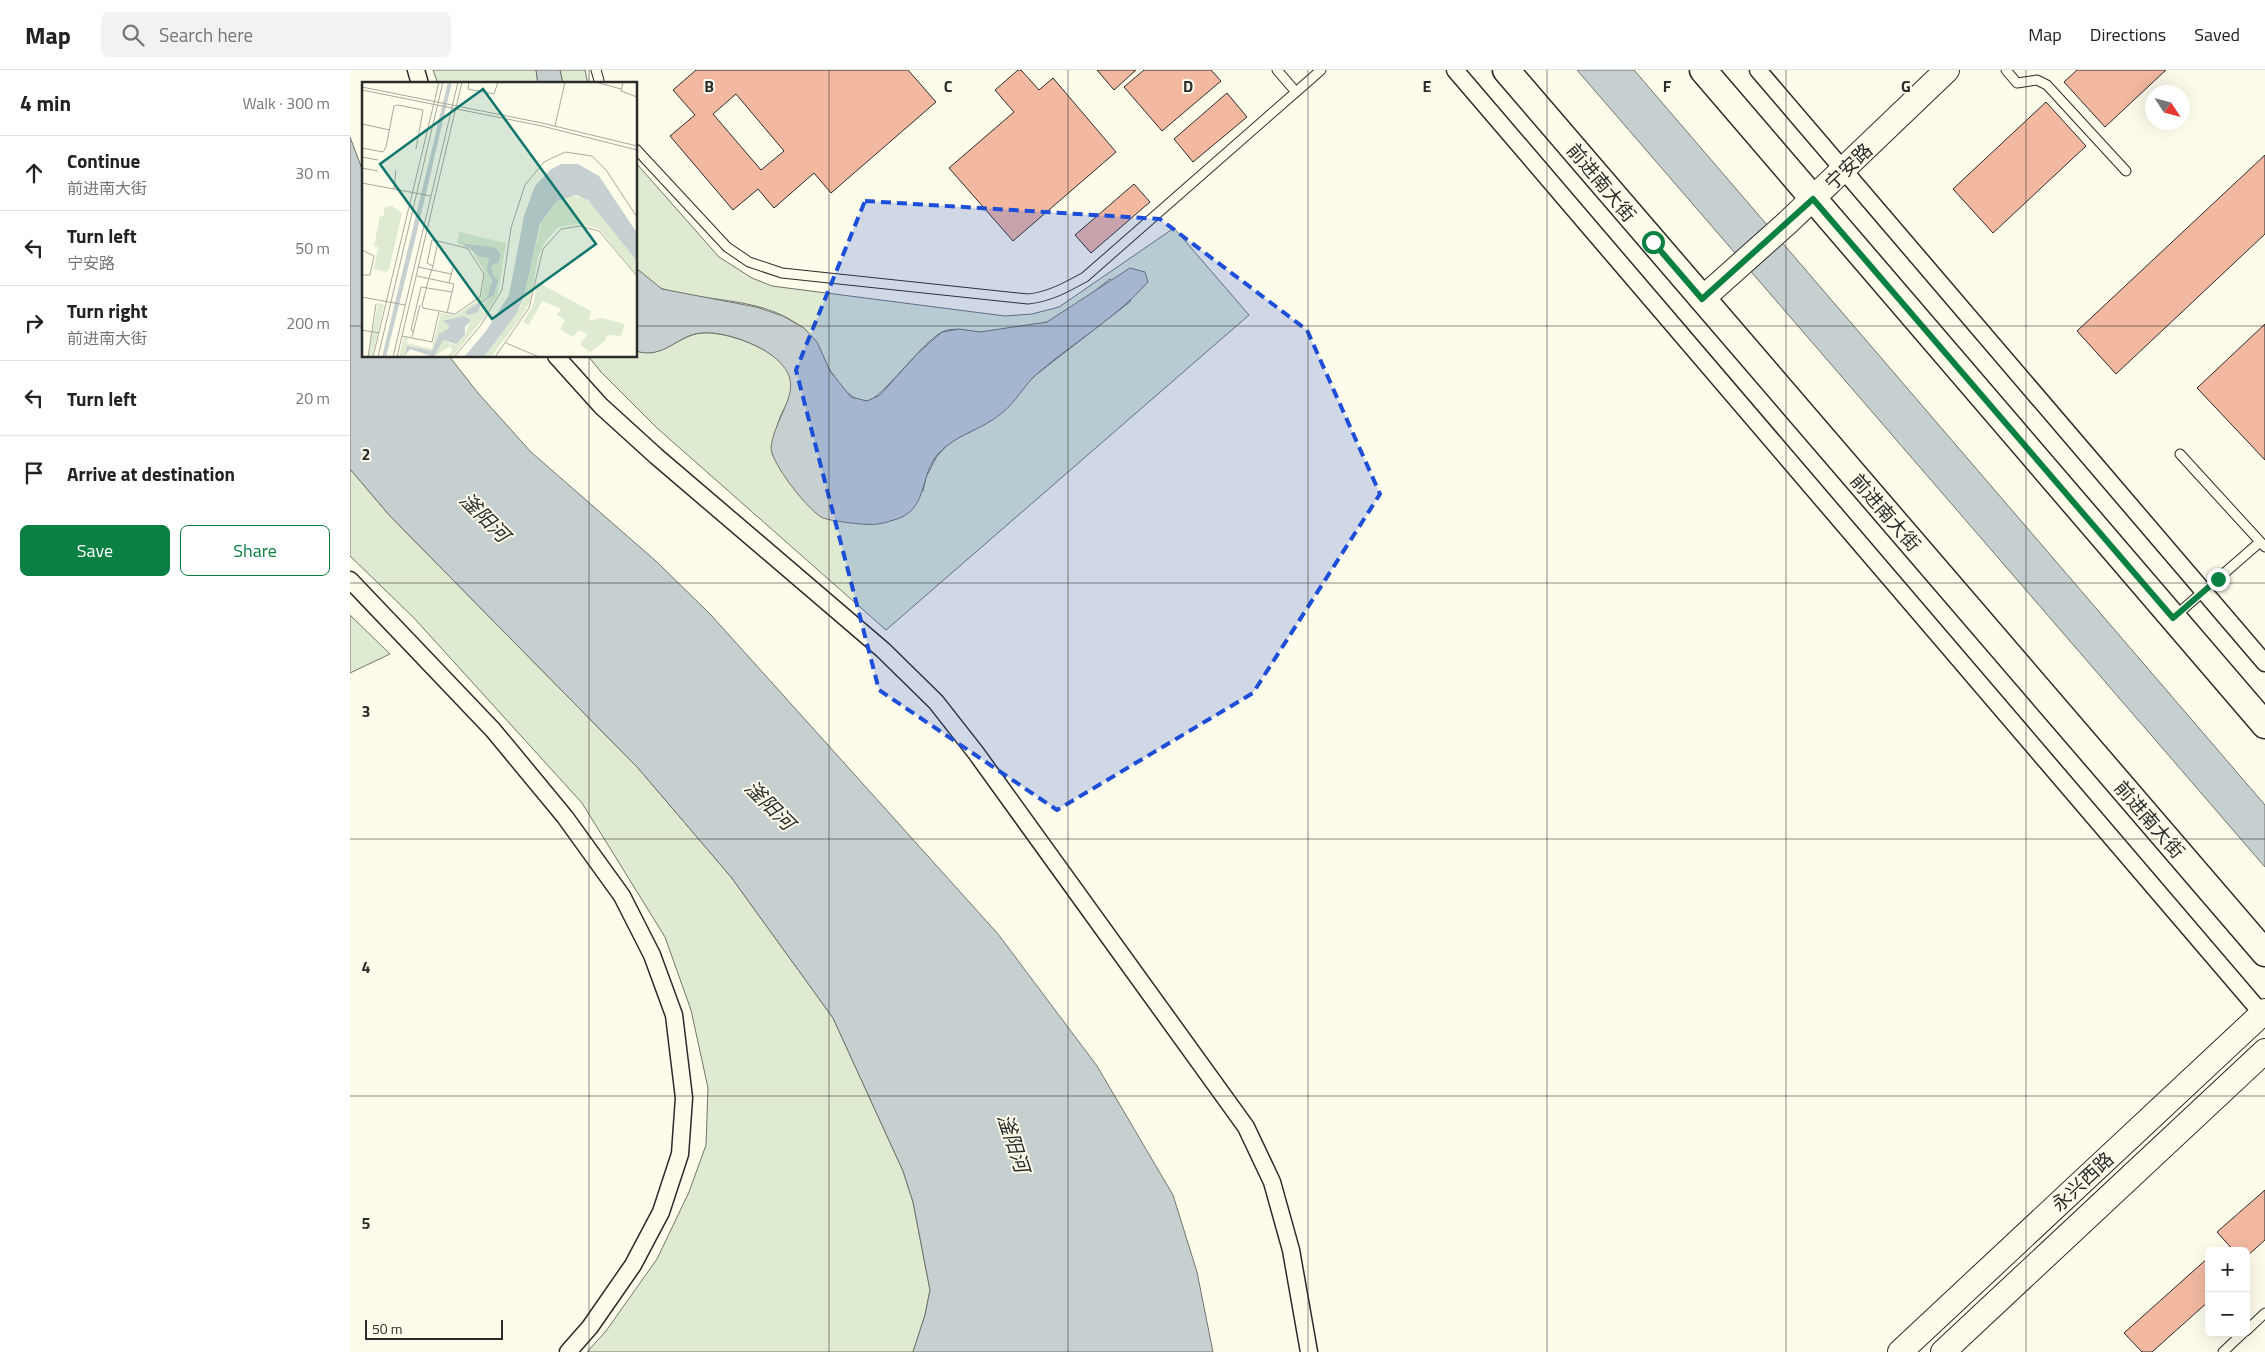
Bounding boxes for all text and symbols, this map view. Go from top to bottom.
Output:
search box [101,12,451,57]
text: Map [25,17,71,53]
text: Search here [159,20,253,49]
icon: search [119,21,147,49]
text: Map [2028,21,2062,48]
text: Directions [2090,21,2166,48]
text: Saved [2194,21,2240,48]
text: B [704,74,714,98]
text: C [944,74,953,98]
text: D [1183,74,1193,98]
text: E [1423,74,1432,98]
text: F [1663,74,1672,98]
text: G [1901,74,1911,98]
inset map [362,82,638,358]
north arrow [2145,85,2190,130]
text: 4 min [20,87,71,119]
text: Walk · 300 m [242,91,330,115]
street label: 前进南大街 [1560,136,1644,228]
street label: 宁安路 [1817,136,1879,196]
text: Continue [67,146,140,175]
icon: ahead [20,159,48,187]
text: 30 m [295,161,330,185]
text: 前进南大街 [67,176,147,200]
text: Turn left [67,221,137,250]
route start [1642,231,1665,254]
icon: left [20,234,48,262]
text: 50 m [295,236,330,260]
text: 宁安路 [67,251,115,275]
text: Turn right [67,296,148,325]
icon: right [20,309,48,337]
text: 200 m [286,311,330,335]
text: 前进南大街 [67,326,147,350]
icon: left [20,384,48,412]
text: Turn left [67,384,137,413]
text: 20 m [295,386,330,410]
text: 2 [362,442,370,466]
icon: arrive [20,459,48,487]
text: Arrive at destination [67,459,235,488]
street label: 前进南大街 [1844,467,1928,557]
water label: 滏阳河 [453,485,520,552]
button: Save [20,525,170,576]
button: Share [180,525,330,576]
route end [2207,568,2230,591]
text: 3 [362,699,370,723]
water label: 滏阳河 [738,773,805,840]
street label: 前进南大街 [2108,774,2192,864]
text: 4 [362,955,371,979]
water label: 滏阳河 [990,1110,1039,1180]
street label: 永兴西路 [2044,1144,2120,1218]
text: 5 [362,1211,371,1235]
map controls [2205,1247,2250,1337]
button: + [2205,1247,2250,1292]
button: − [2205,1292,2250,1337]
scale bar [365,1317,502,1340]
text: 50 m [372,1318,402,1339]

